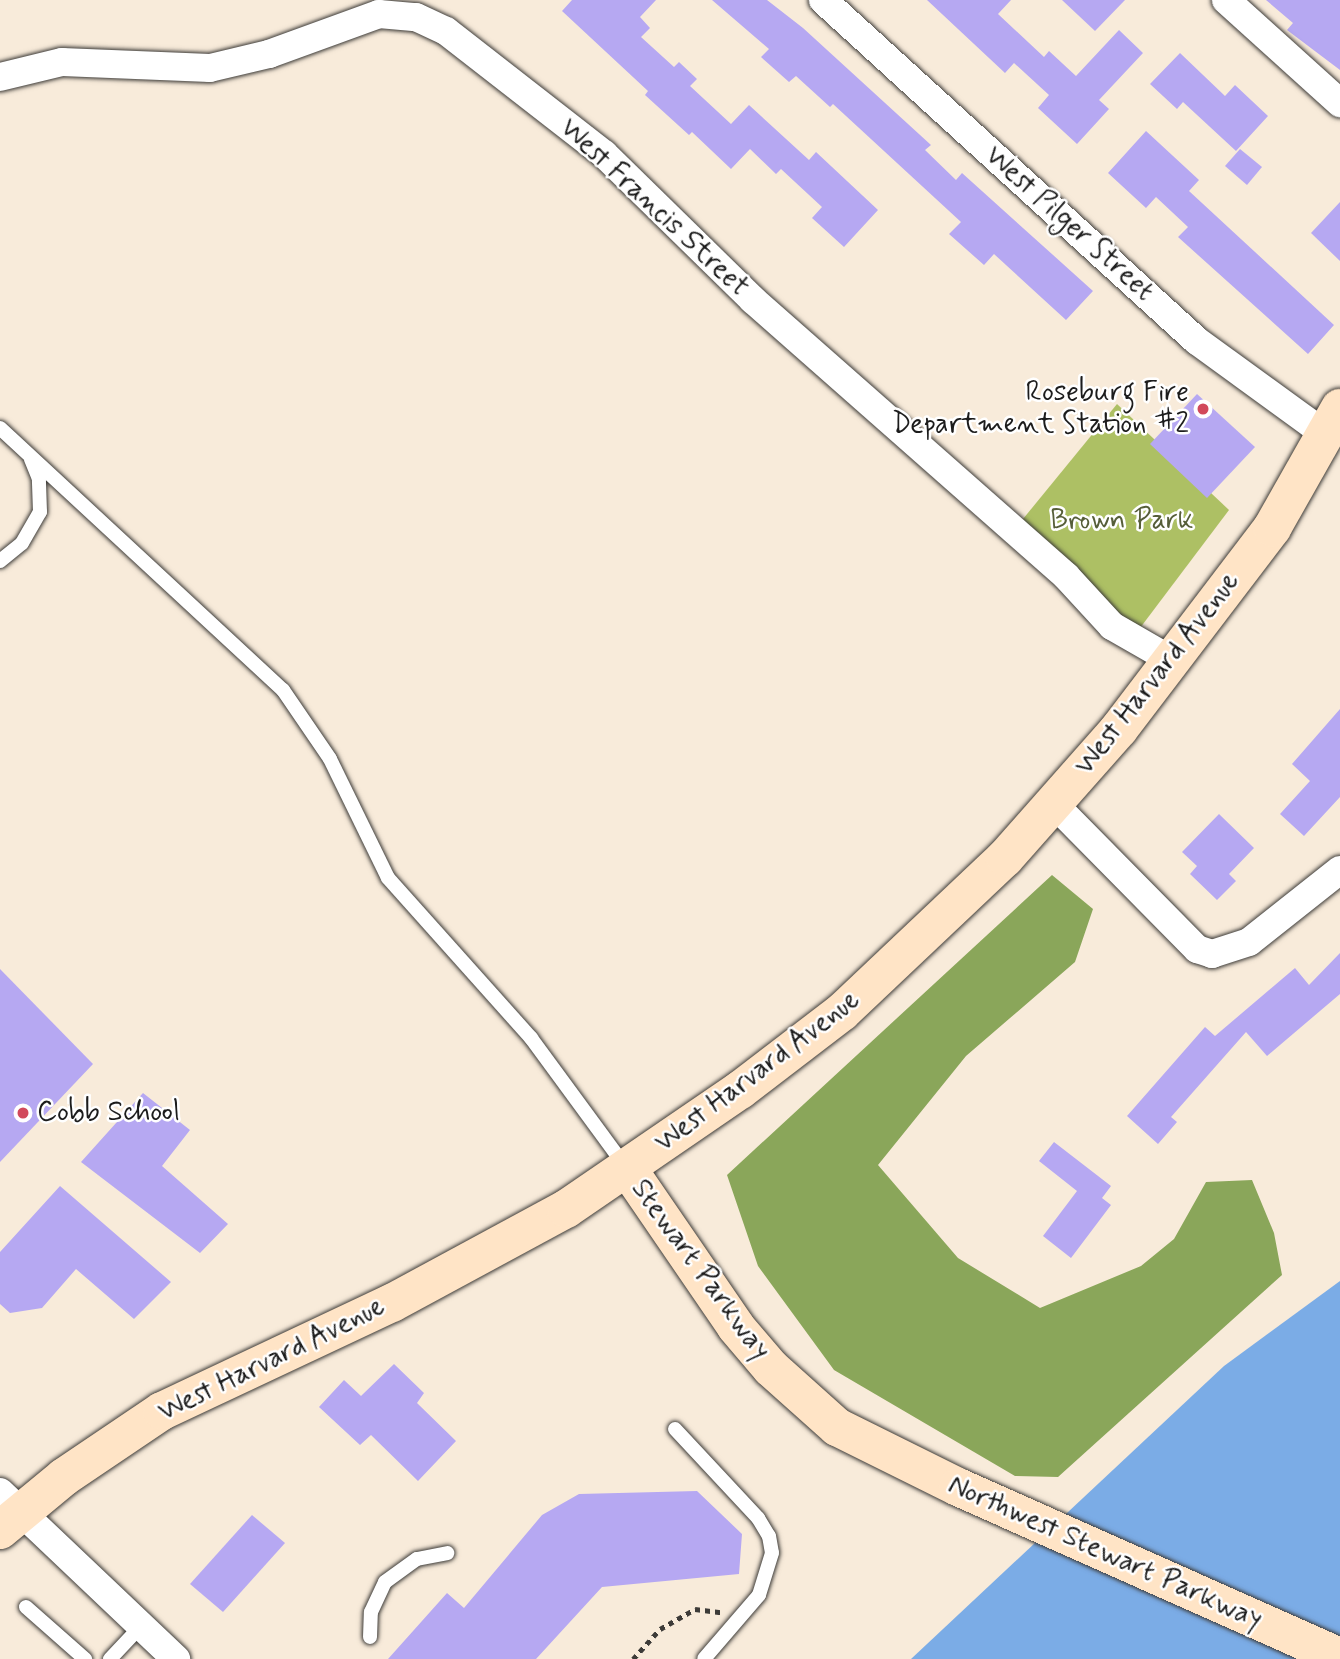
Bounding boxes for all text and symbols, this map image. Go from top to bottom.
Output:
street label: West Francis Street [553,112,755,304]
street label: West Pilger Street [976,138,1162,310]
place label: Roseburg Fire Department Station #2 [894,376,1189,442]
marker: Roseburg Fire Department Station #2 [1195,401,1211,417]
park label: Brown Park [1053,504,1191,538]
street label: West Harvard Avenue [1066,563,1250,785]
street label: West Harvard Avenue [646,982,870,1162]
place label: Cobb School [37,1096,180,1130]
marker: Cobb School [15,1105,31,1121]
street label: Stewart Parkway [625,1176,775,1364]
street label: West Harvard Avenue [150,1289,394,1431]
street label: Northwest Stewart Parkway [946,1470,1264,1636]

